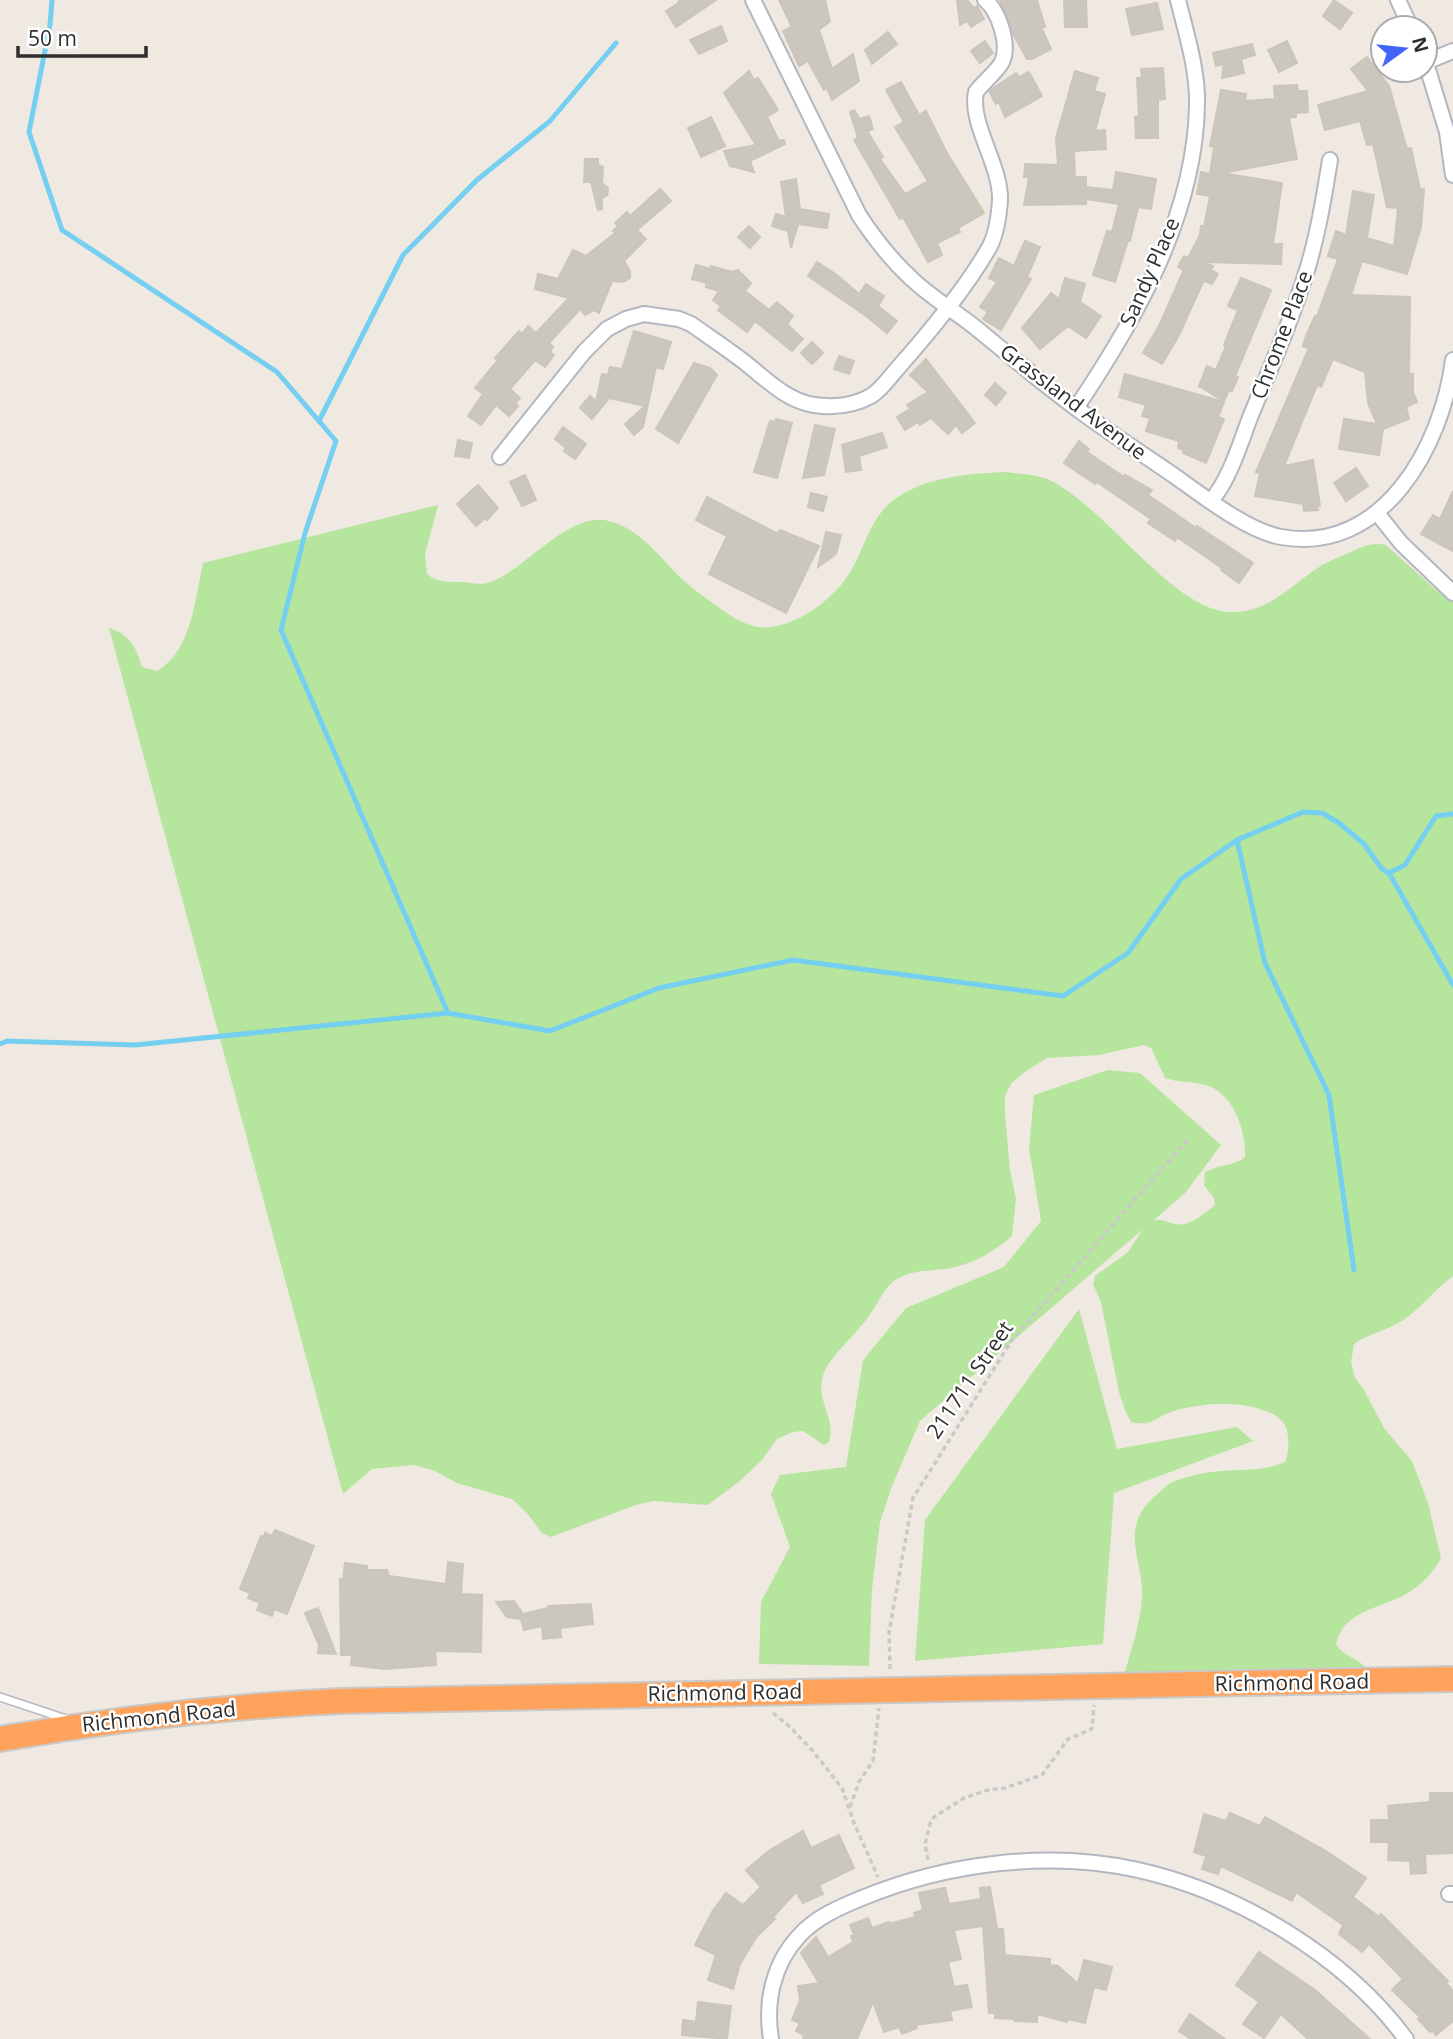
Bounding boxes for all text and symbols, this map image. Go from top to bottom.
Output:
scale bar [18,14,145,58]
north arrow [1369,14,1439,84]
text: 50 m [28,24,77,52]
text: N [1406,34,1435,55]
street label: Sandy Place [1113,213,1186,330]
street label: Chrome Place [1244,266,1318,403]
street label: Grassland Avenue [995,337,1153,466]
street label: 211711 Street [919,1315,1019,1444]
street label: Richmond Road [1214,1667,1370,1697]
street label: Richmond Road [647,1677,803,1707]
street label: Richmond Road [81,1694,237,1738]

